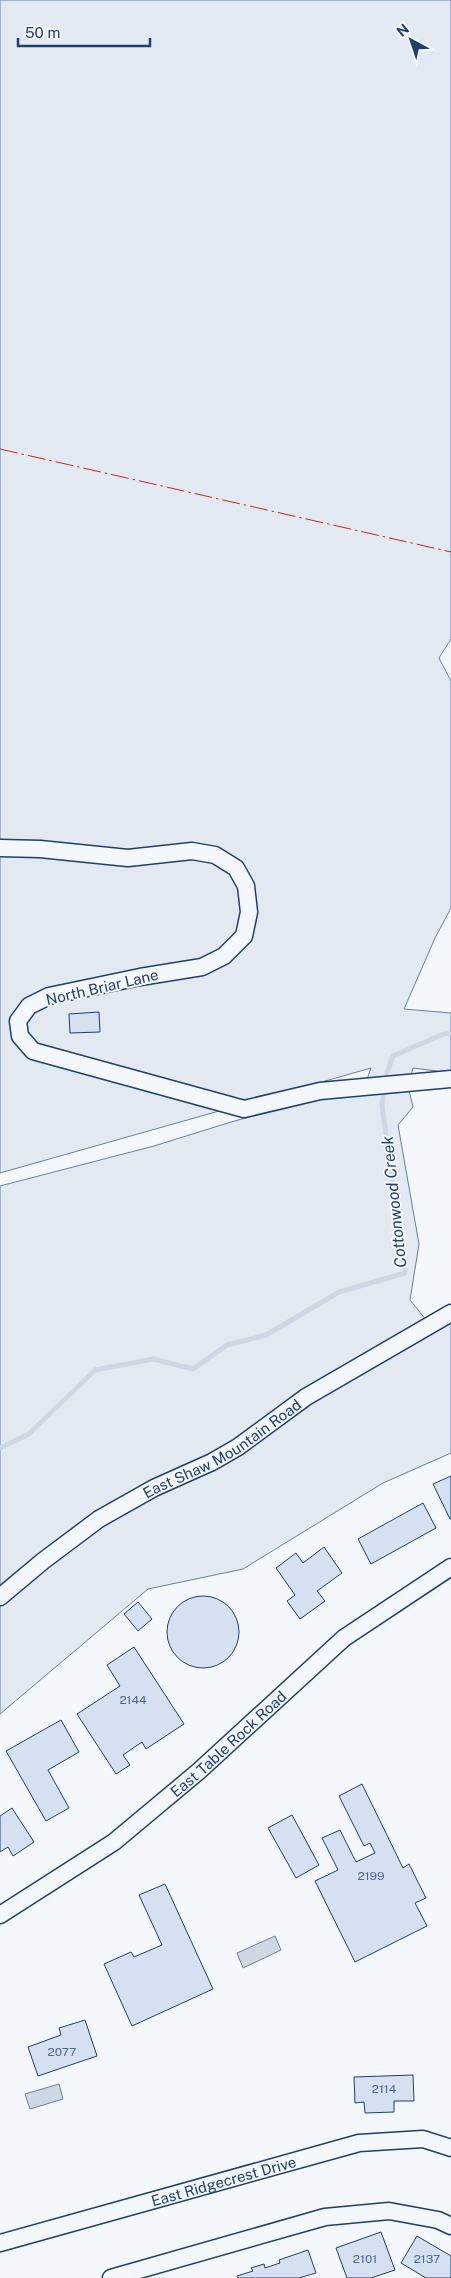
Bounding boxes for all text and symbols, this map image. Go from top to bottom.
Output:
scale bar [18,15,150,47]
north arrow [386,15,436,65]
text: N [393,20,412,40]
text: 50 m [25,24,60,41]
street label: North Briar Lane [44,966,160,1008]
water label: Cottonwood Creek [378,1135,410,1269]
street label: East Shaw Mountain Road [140,1395,304,1501]
street label: East Table Rock Road [167,1687,289,1800]
house number: 2144 [119,1693,147,1707]
house number: 2199 [358,1869,384,1883]
house number: 2077 [48,2045,76,2059]
house number: 2114 [372,2082,397,2096]
street label: East Ridgecrest Drive [149,2152,298,2209]
house number: 2101 [353,2252,377,2266]
house number: 2137 [414,2252,440,2266]

